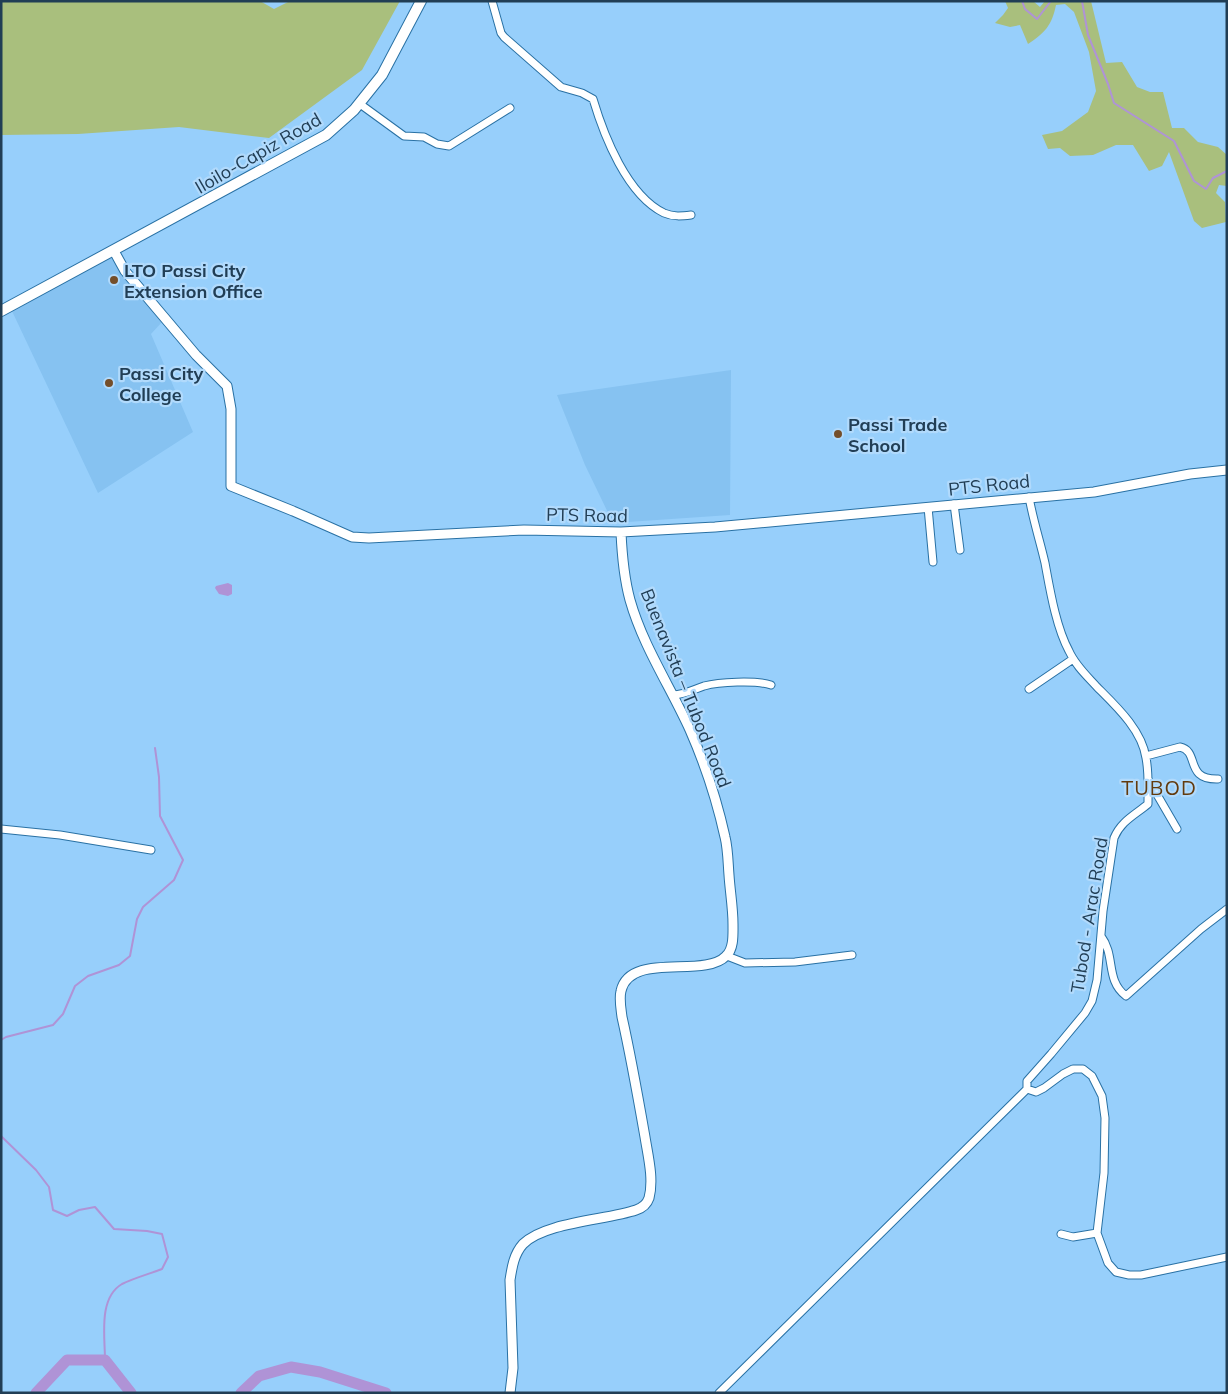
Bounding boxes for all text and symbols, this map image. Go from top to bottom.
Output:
street label: Iloilo-Capiz Road [191,108,325,198]
place label: LTO Passi City Extension Office [124,259,263,303]
marker: LTO Passi City Extension Office [108,274,120,286]
place label: Passi City College [119,362,203,406]
marker: Passi City College [103,377,115,389]
place label: Passi Trade School [848,413,947,457]
marker: Passi Trade School [832,428,844,440]
street label: PTS Road [947,469,1031,501]
street label: PTS Road [546,503,628,527]
street label: Buenavista – Tubod Road [636,585,736,791]
district label: TUBOD [1121,775,1197,800]
street label: Tubod - Arac Road [1065,836,1113,994]

